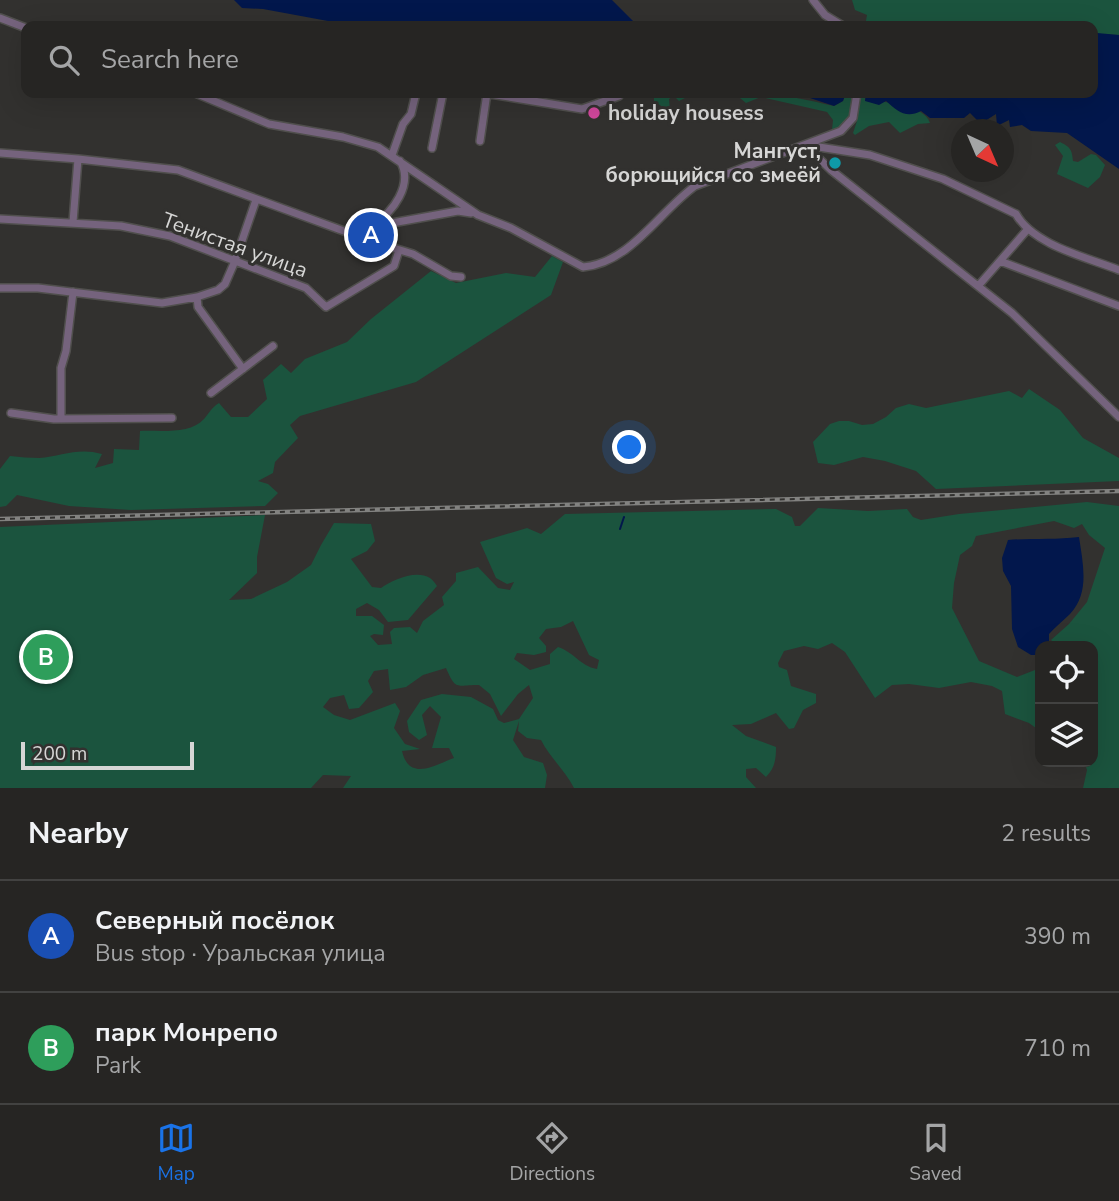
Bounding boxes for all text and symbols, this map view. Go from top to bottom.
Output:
search box [21,21,1098,98]
icon: search [45,41,83,79]
text: Search here [101,42,239,77]
place label: holiday housess [608,99,764,127]
marker: holiday housess [586,105,602,121]
north arrow [951,119,1014,182]
place label: Мангуст, борющийся со змеёй [605,137,821,189]
marker: Мангуст, борющийся со змеёй [827,155,843,171]
street label: Тенистая улица [158,206,312,284]
pin: A [348,209,394,261]
your location [612,430,646,464]
pin: B [23,631,69,683]
map controls [1035,641,1098,767]
button: locate [1035,641,1098,704]
button: layers [1035,704,1098,767]
scale bar [21,739,194,771]
text: 200 m [32,741,87,767]
text: Nearby [28,813,128,854]
text: 2 results [1001,818,1091,849]
text: Северный посёлок [95,903,334,938]
text: A [42,921,60,952]
text: 390 m [1024,921,1091,952]
text: Bus stop · Уральская улица [95,938,386,969]
text: парк Монрепо [95,1015,278,1050]
text: B [43,1033,59,1064]
text: 710 m [1024,1033,1091,1064]
text: Park [95,1050,141,1081]
tab: Map [157,1119,195,1187]
tab: Directions [509,1119,595,1187]
tab: Saved [909,1119,962,1187]

